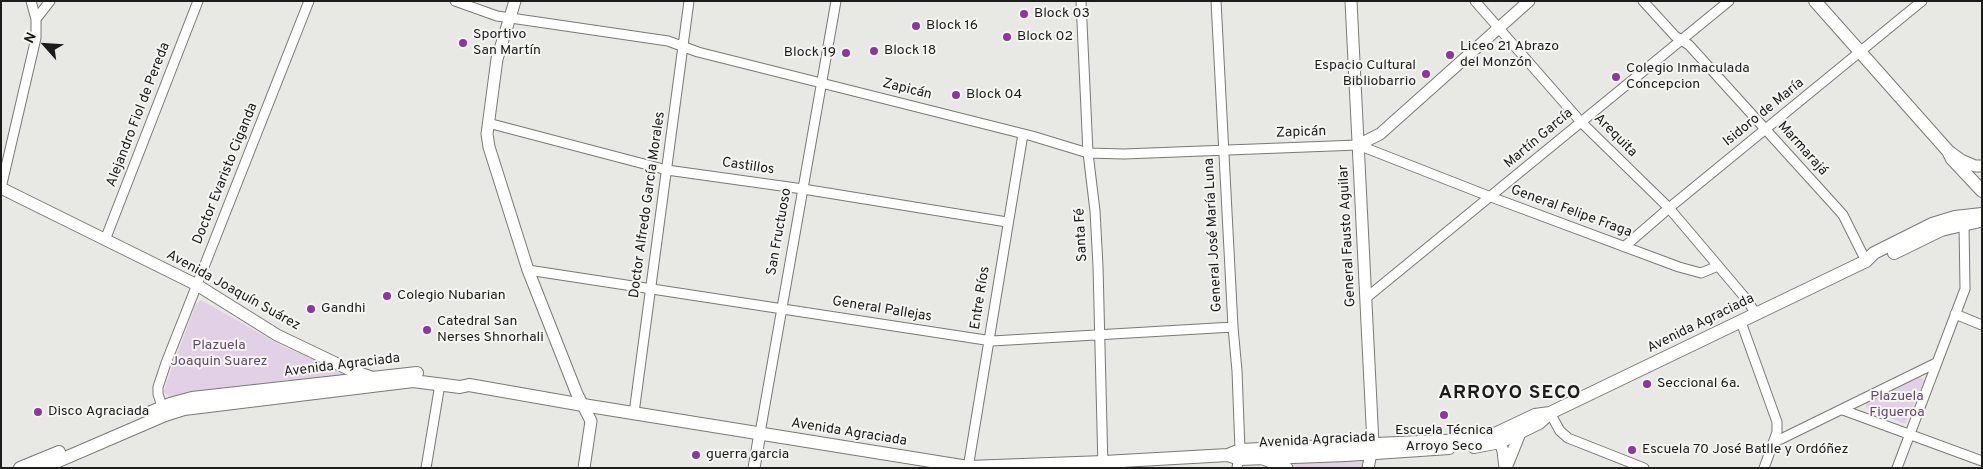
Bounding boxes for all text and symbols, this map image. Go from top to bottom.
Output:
place label: Block 03 [1034,6,1090,22]
marker: Block 03 [1018,8,1030,20]
place label: Block 16 [926,18,978,34]
north arrow [20,20,70,70]
marker: Block 16 [910,20,922,32]
place label: Sportivo San Martín [473,27,541,59]
place label: Block 02 [1017,29,1073,45]
text: N [21,30,41,46]
marker: Block 02 [1001,31,1013,43]
marker: Sportivo San Martín [457,37,469,49]
place label: Liceo 21 Abrazo del Monzón [1460,39,1559,72]
street label: Alejandro Fiol de Pereda [104,40,174,190]
place label: Block 18 [884,43,936,59]
place label: Block 19 [784,45,836,61]
marker: Block 18 [868,45,880,57]
marker: Block 19 [840,47,852,59]
marker: Liceo 21 Abrazo del Monzón [1444,49,1456,61]
place label: Espacio Cultural Bibliobarrio [1314,58,1416,90]
place label: Colegio Inmaculada Concepcion [1626,61,1750,94]
marker: Espacio Cultural Bibliobarrio [1420,68,1432,80]
marker: Colegio Inmaculada Concepcion [1610,71,1622,83]
street label: Isidoro de María [1720,75,1808,151]
street label: Zapicán [881,76,933,104]
place label: Block 04 [966,87,1022,103]
marker: Block 04 [950,89,962,101]
street label: Doctor Evaristo Ciganda [190,101,262,247]
street label: Martín García [1501,105,1577,173]
street label: Doctor Alfredo García Morales [627,111,669,299]
street label: Arequita [1590,111,1640,161]
street label: Marmarajá [1773,118,1831,180]
street label: Zapicán [1276,124,1326,142]
street label: Castillos [721,155,775,179]
street label: General José María Luna [1202,158,1226,312]
street label: General Fausto Aguilar [1336,164,1360,308]
street label: General Felipe Fraga [1508,182,1634,242]
street label: San Fructuoso [764,187,796,277]
street label: Santa Fé [1072,208,1092,262]
street label: Avenida Joaquín Suárez [163,247,303,335]
street label: Entre Ríos [968,265,994,331]
place label: Colegio Nubarian [397,288,506,304]
marker: Colegio Nubarian [381,290,393,302]
street label: Avenida Agraciada [1645,291,1757,357]
street label: General Pallejas [831,294,933,326]
place label: Gandhi [321,301,366,317]
marker: Gandhi [305,303,317,315]
place label: Catedral San Nerses Shnorhali [437,314,544,347]
marker: Catedral San Nerses Shnorhali [421,324,433,336]
park label: Plazuela Joaquin Suarez [170,338,268,371]
street label: Avenida Agraciada [283,351,401,381]
place label: Seccional 6a. [1657,376,1740,392]
marker: Seccional 6a. [1641,378,1653,390]
district label: ARROYO SECO [1437,383,1583,405]
park label: Plazuela Figueroa [1869,389,1925,422]
place label: Disco Agraciada [48,404,149,420]
marker: Disco Agraciada [32,406,44,418]
marker: Escuela Técnica Arroyo Seco [1438,409,1450,421]
street label: Avenida Agraciada [790,416,908,450]
place label: Escuela Técnica Arroyo Seco [1395,423,1493,456]
street label: Avenida Agraciada [1258,430,1376,452]
place label: Escuela 70 José Batlle y Ordóñez [1642,442,1849,458]
marker: Escuela 70 José Batlle y Ordóñez [1626,444,1638,456]
place label: guerra garcia [706,447,789,463]
marker: guerra garcia [690,449,702,461]

